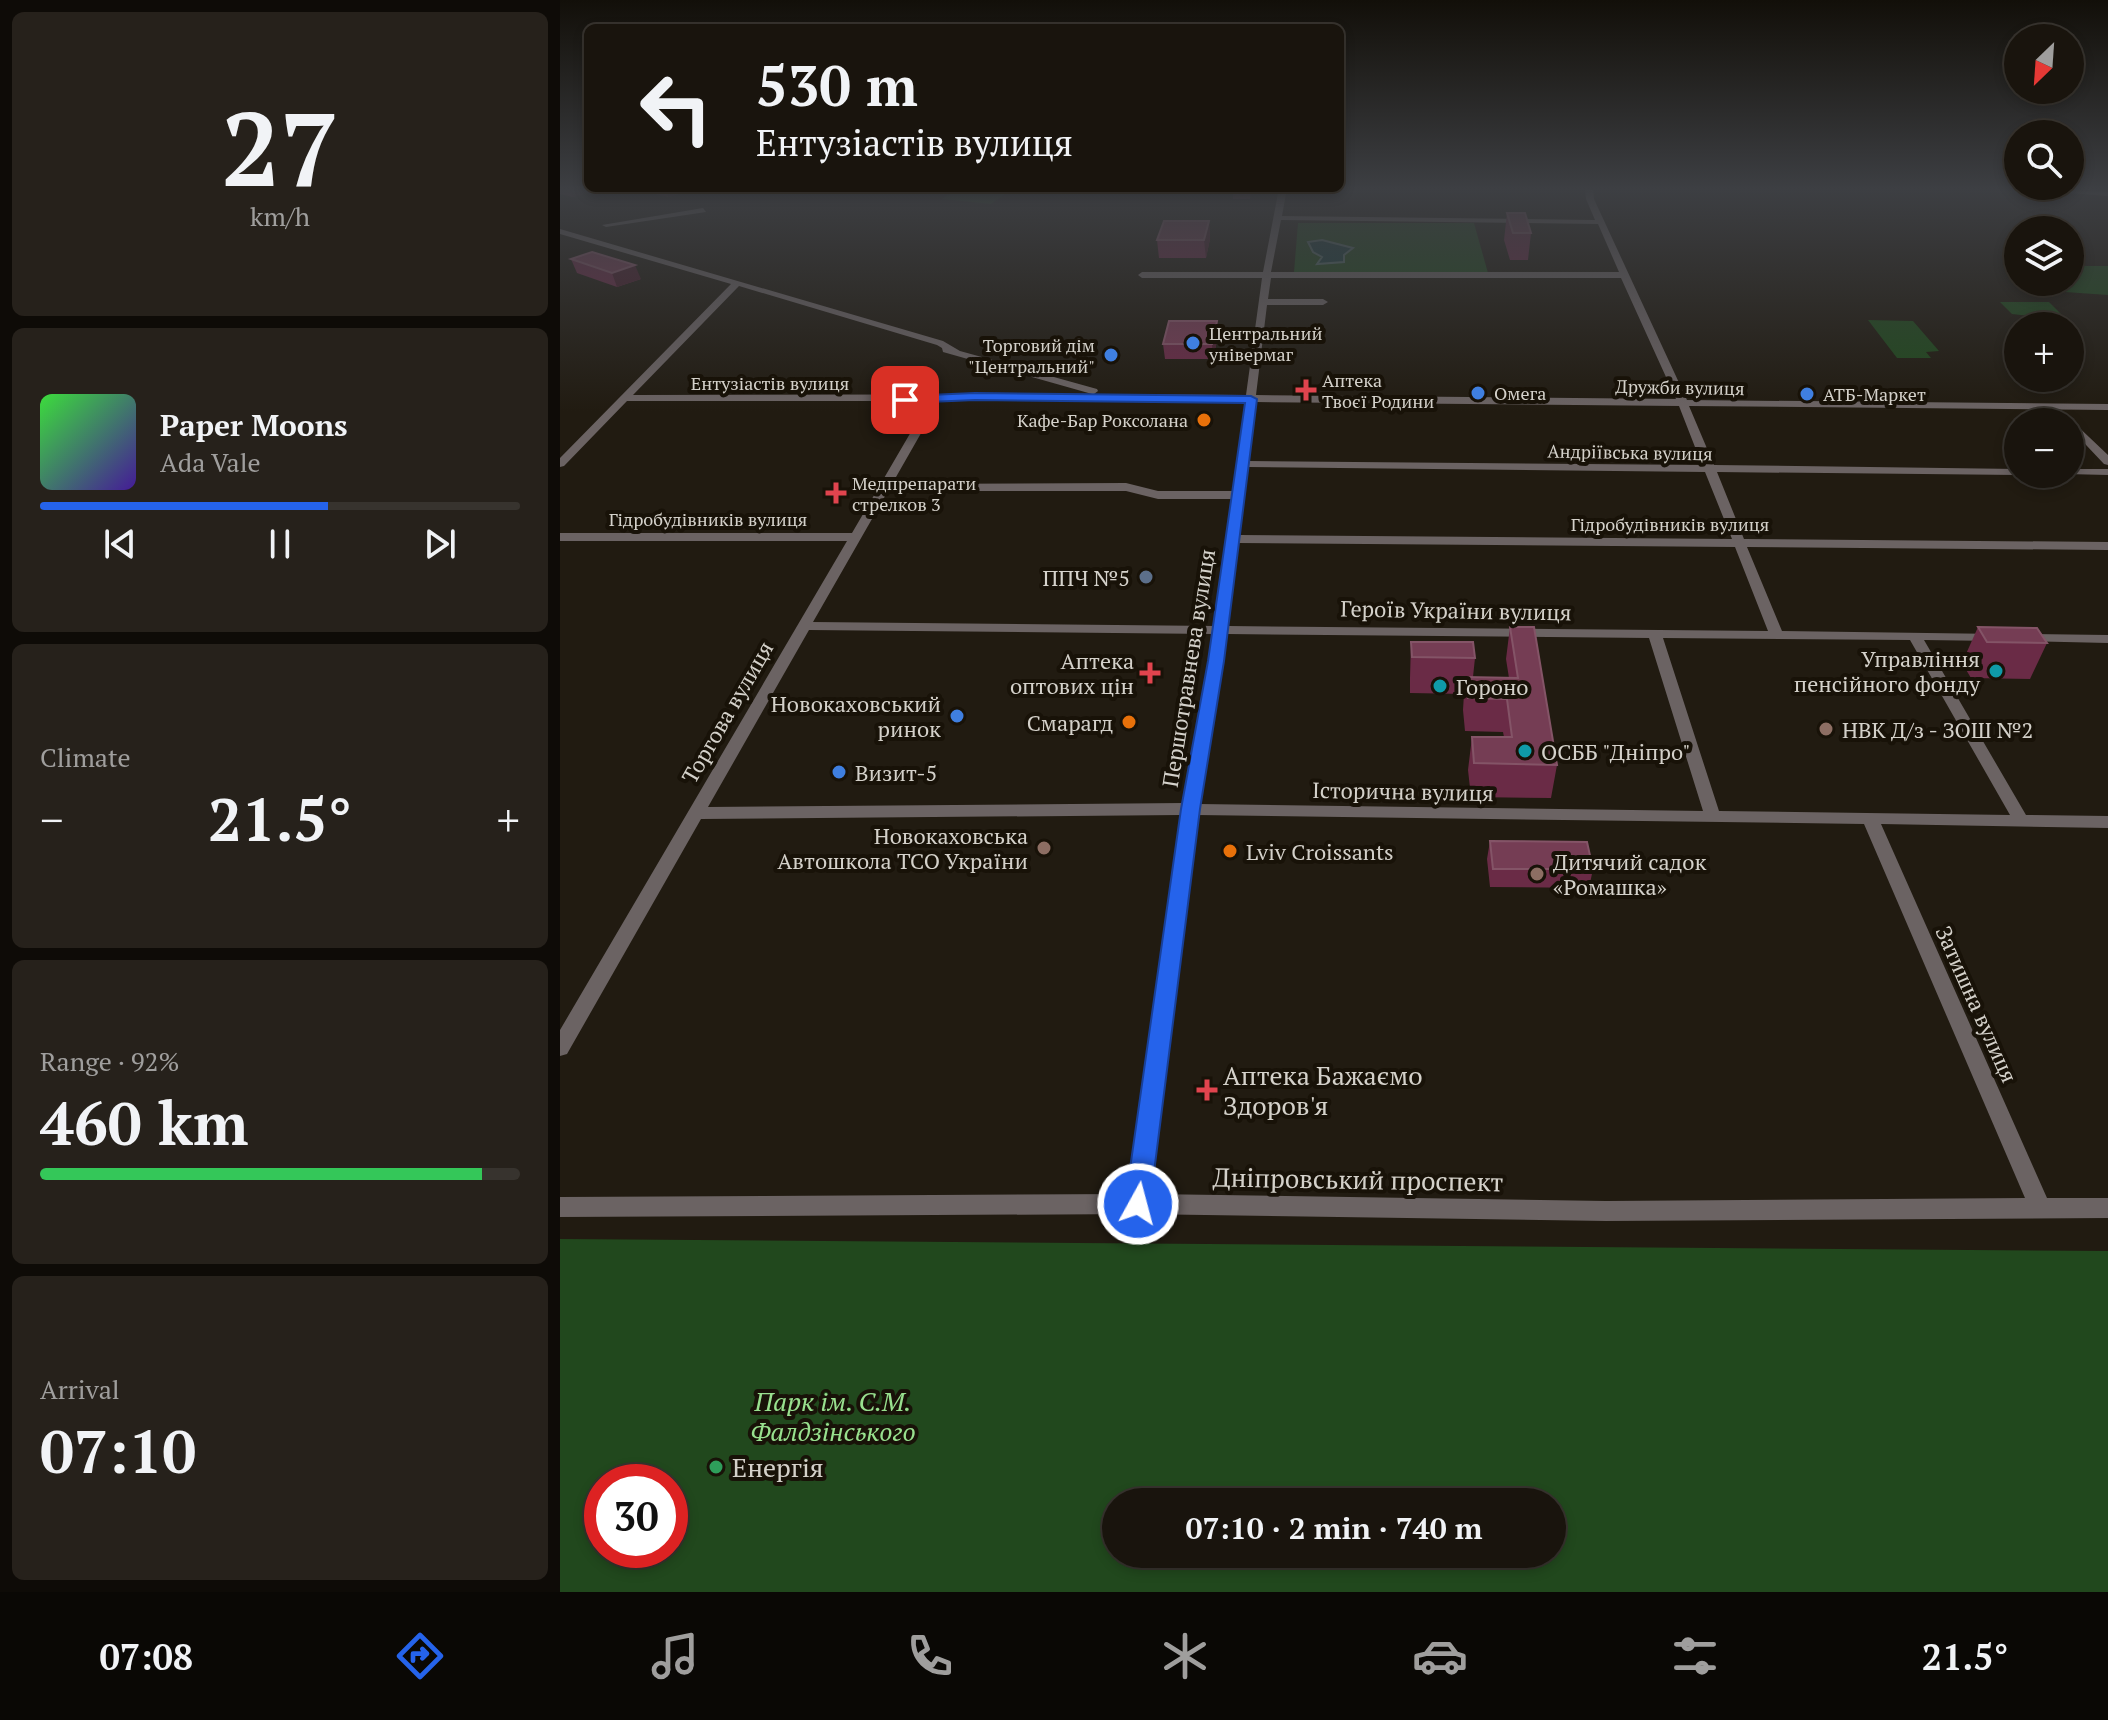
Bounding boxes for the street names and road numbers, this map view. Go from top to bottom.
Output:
street label: Ентузіастів вулиця [691,371,849,395]
street label: Дружби вулиця [1615,374,1745,400]
street label: Андріївська вулиця [1547,439,1713,465]
street label: Гідробудівників вулиця [609,507,807,531]
street label: Гідробудівників вулиця [1571,512,1769,536]
street label: Першотравнева вулиця [1155,547,1221,789]
street label: Героїв України вулиця [1340,593,1572,627]
street label: Торгова вулиця [675,636,779,788]
street label: Історична вулиця [1312,775,1494,807]
street label: Затишна вулиця [1929,921,2025,1087]
street label: Дніпровський проспект [1212,1159,1504,1199]

